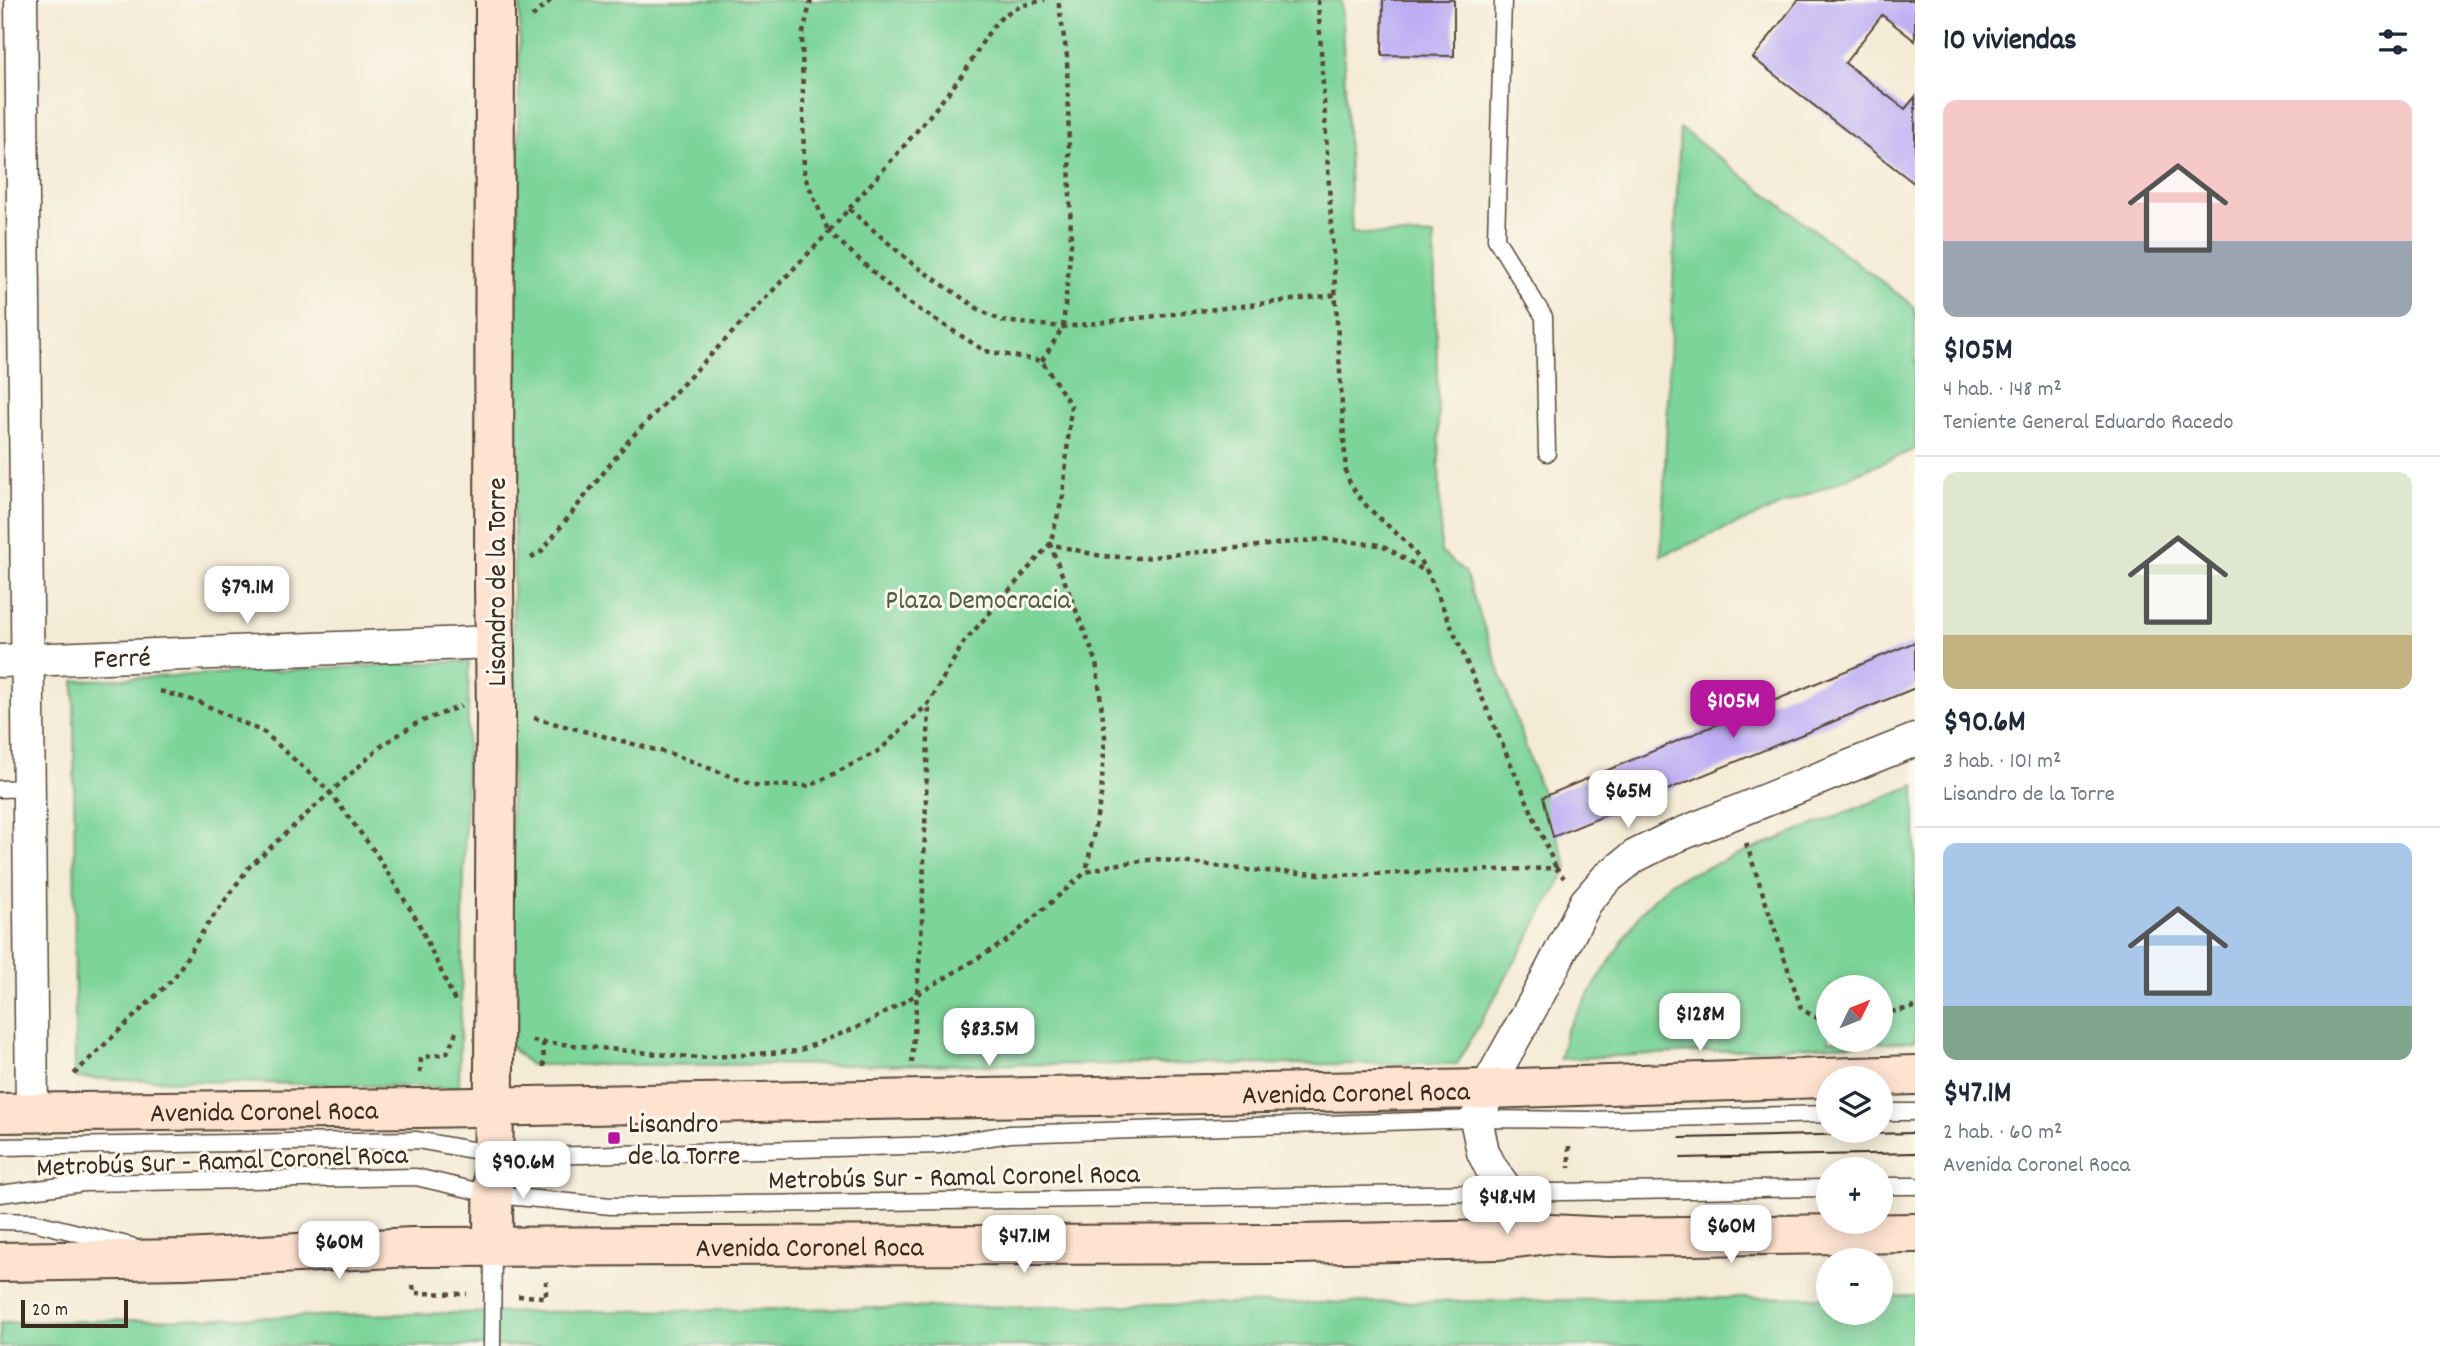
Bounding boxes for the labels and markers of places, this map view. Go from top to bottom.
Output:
pin: $79.1M [190,566,304,626]
pin: $105M [1684,680,1782,740]
pin: $65M [1587,770,1669,830]
pin: $128M [1651,993,1749,1053]
pin: $83.5M [932,1009,1046,1068]
place label: Lisandro de la Torre [628,1107,740,1179]
marker: Lisandro de la Torre [606,1130,622,1146]
pin: $90.6M [466,1142,580,1201]
pin: $48.4M [1450,1176,1564,1236]
pin: $60M [1690,1206,1772,1265]
pin: $47.1M [967,1216,1081,1275]
pin: $60M [298,1222,380,1281]

